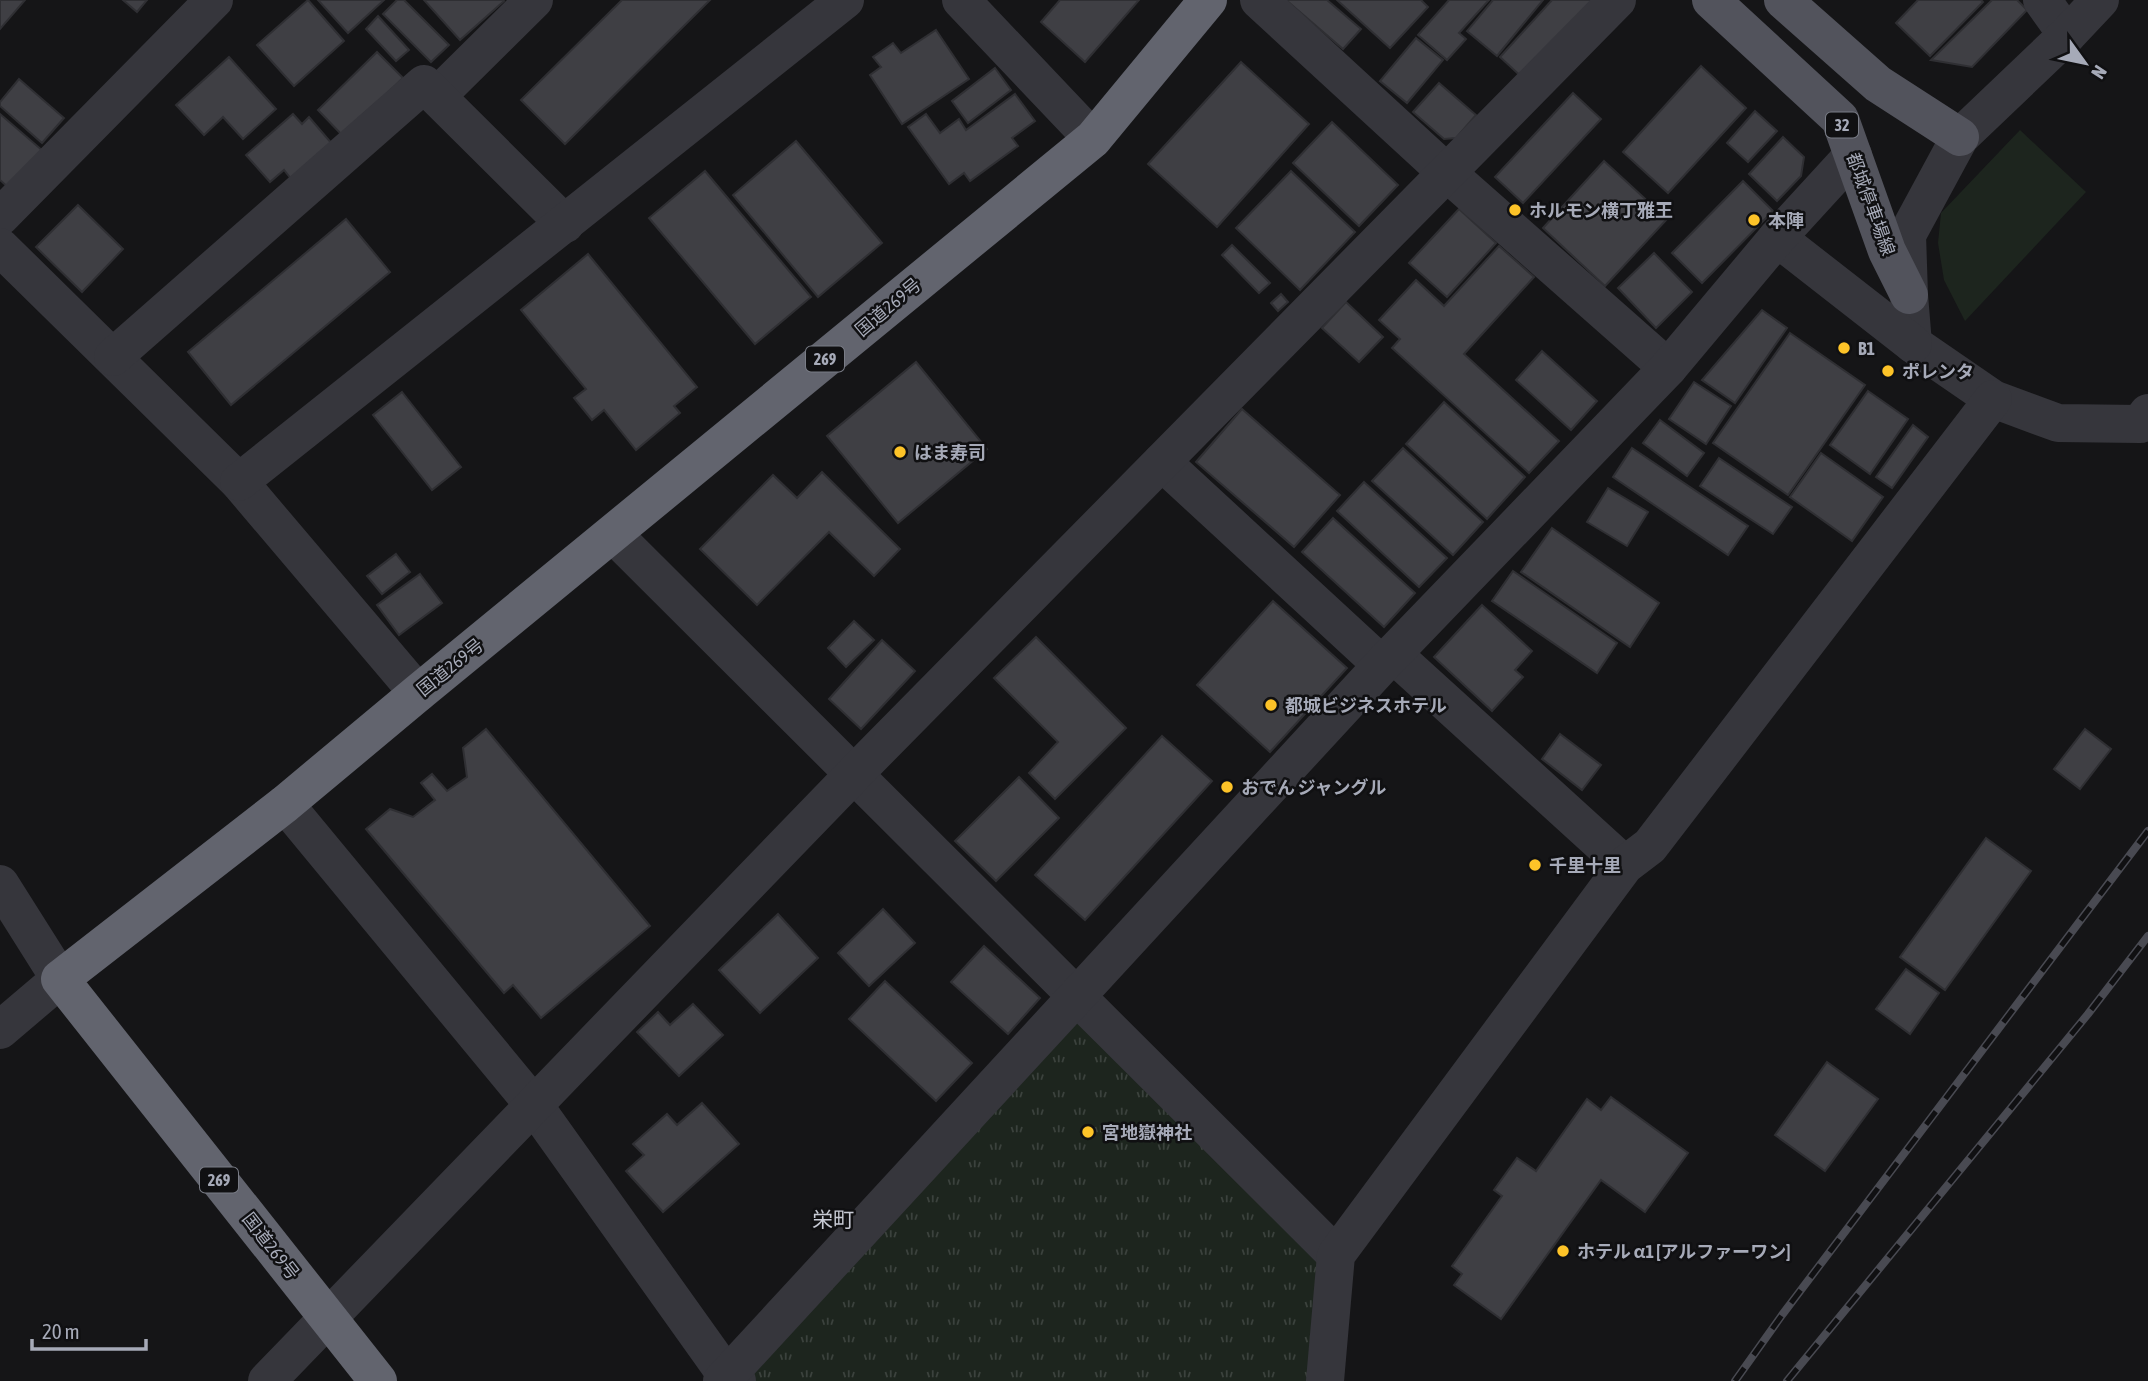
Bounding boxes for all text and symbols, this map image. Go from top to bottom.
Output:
north arrow [2050,28,2120,98]
text: N [2087,62,2112,83]
road number: 32 [1826,113,1858,138]
street label: 都城停車場線 [1843,150,1899,258]
place label: ホルモン横丁雅王 [1529,200,1673,221]
marker: ホルモン横丁雅王 [1507,202,1523,218]
place label: 本陣 [1768,210,1804,231]
marker: 本陣 [1746,212,1762,228]
street label: 国道269号 [851,273,925,341]
place label: B1 [1858,338,1875,359]
marker: B1 [1836,340,1852,356]
road number: 269 [806,346,844,372]
place label: ポレンタ [1902,361,1974,382]
marker: ポレンタ [1880,363,1896,379]
place label: はま寿司 [914,442,986,463]
marker: はま寿司 [892,444,908,460]
street label: 国道269号 [413,634,487,700]
place label: 都城ビジネスホテル [1285,695,1447,716]
marker: 都城ビジネスホテル [1263,697,1279,713]
place label: おでん ジャングル [1241,777,1387,798]
marker: おでん ジャングル [1219,779,1235,795]
place label: 千里十里 [1549,855,1621,876]
marker: 千里十里 [1527,857,1543,873]
place label: 宮地嶽神社 [1102,1122,1192,1143]
marker: 宮地嶽神社 [1080,1124,1096,1140]
road number: 269 [200,1168,238,1192]
district label: 栄町 [812,1207,854,1231]
street label: 国道269号 [238,1208,304,1284]
place label: ホテル α1 [アルファーワン] [1577,1241,1791,1262]
marker: ホテル α1 [アルファーワン] [1555,1243,1571,1259]
scale bar [32,1308,145,1352]
text: 20 m [42,1319,80,1343]

